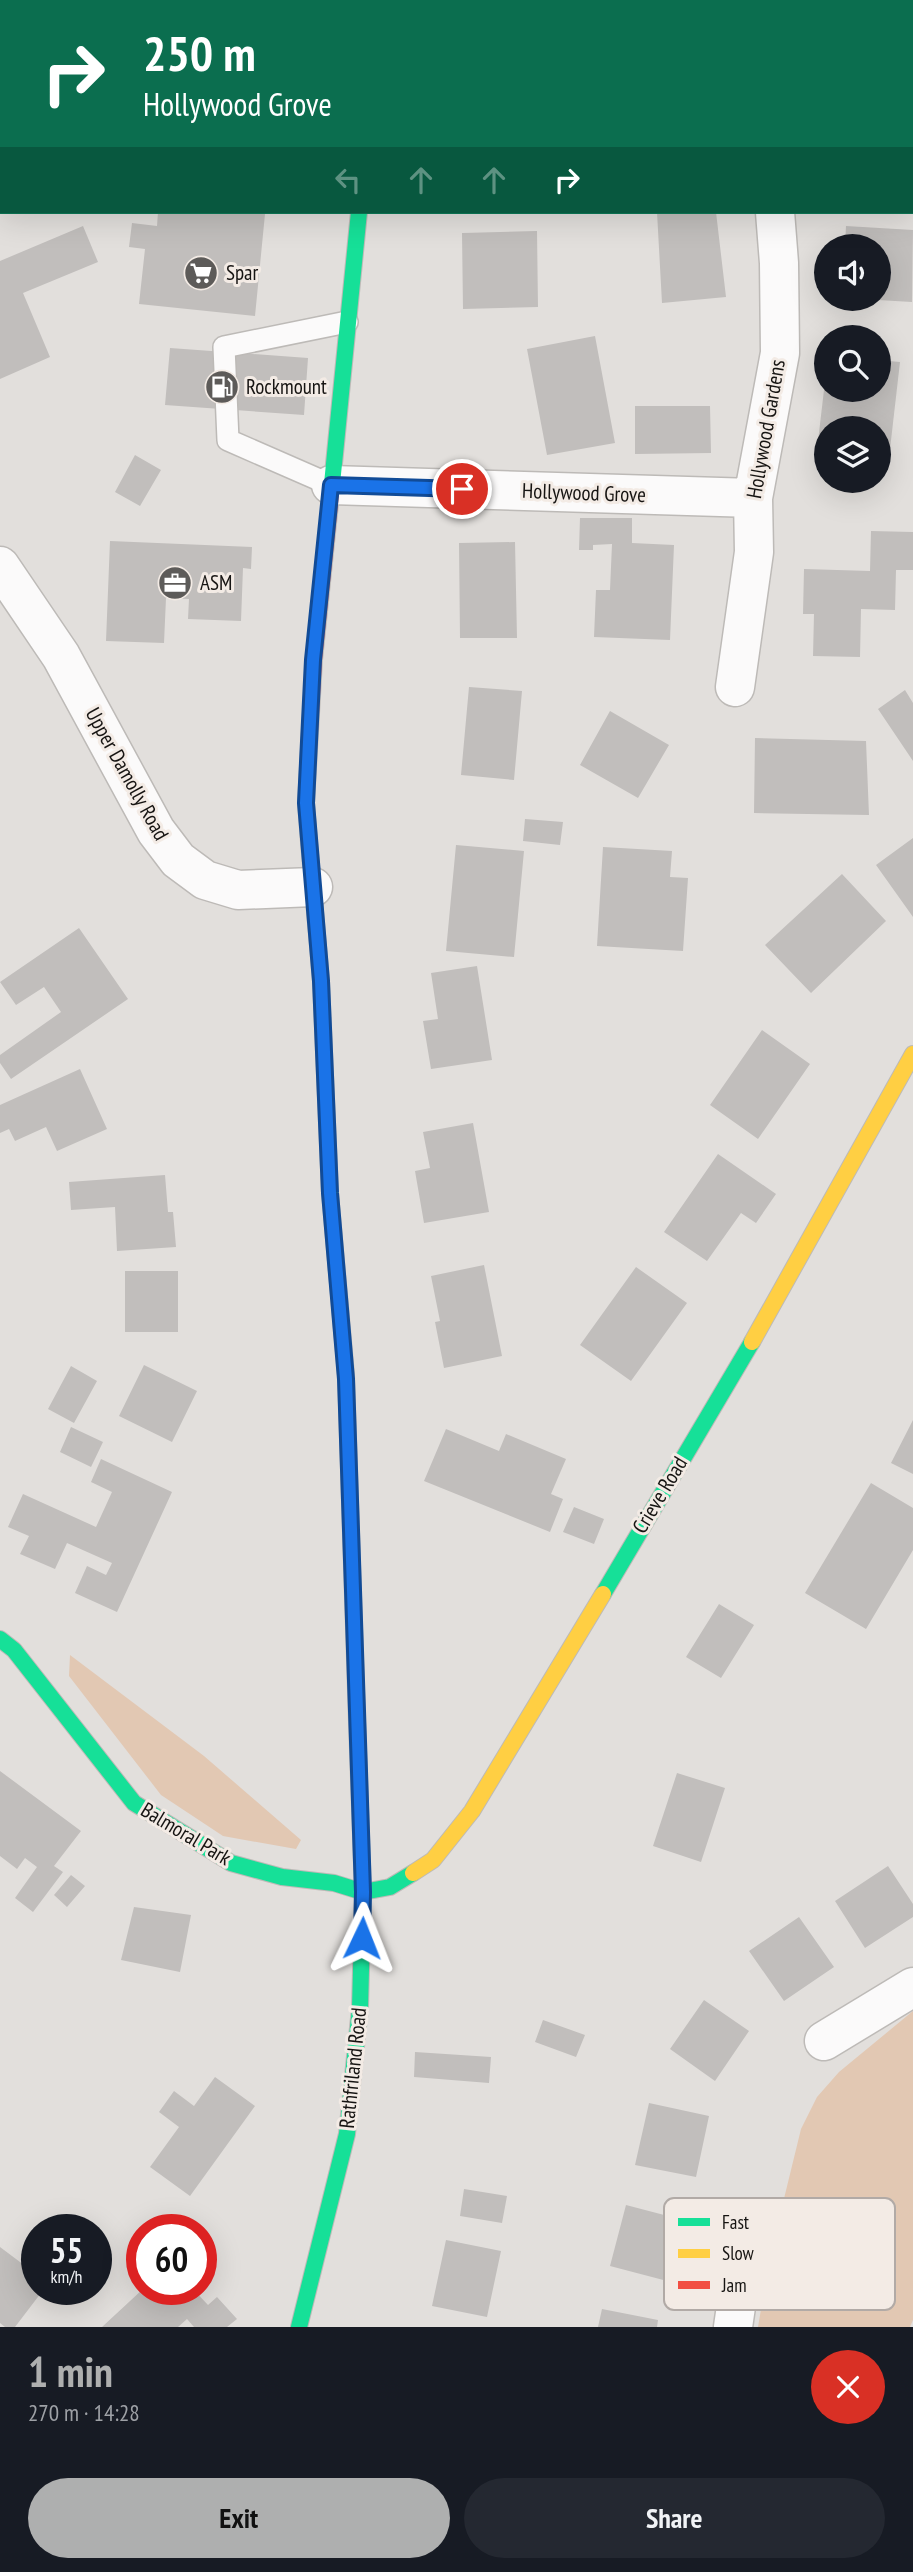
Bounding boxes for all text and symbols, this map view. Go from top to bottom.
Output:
text: 250 m [143,21,256,85]
icon: right [28,28,119,119]
text: Hollywood Grove [143,83,332,125]
icon: left [329,161,367,199]
icon: ahead [402,161,440,199]
icon: ahead [475,161,513,199]
icon: right [548,161,586,199]
map controls [814,234,891,493]
button: sound [814,234,891,311]
supermarket icon: Spar [182,254,220,292]
place label: Spar [226,259,259,286]
button: search [814,325,891,402]
street label: Hollywood Gardens [740,357,791,501]
fuel station icon: Rockmount [203,368,241,406]
place label: Rockmount [246,373,327,400]
button: layers [814,416,891,493]
pin [432,459,492,519]
icon: arrive [443,470,481,508]
street label: Hollywood Grove [522,477,646,508]
office icon: ASM [156,564,194,602]
place label: ASM [200,569,232,596]
street label: Upper Damolly Road [80,703,175,845]
street label: Crieve Road [626,1451,693,1538]
street label: Balmoral Park [136,1796,236,1871]
position arrow [325,1901,399,1975]
street label: Rathfriland Road [333,2006,372,2130]
legend [664,2198,895,2310]
text: Fast [722,2210,750,2234]
speed limit sign: 60 [126,2214,217,2305]
text: 55 [50,2227,83,2273]
text: Slow [722,2241,755,2265]
text: km/h [51,2265,82,2288]
text: Jam [721,2273,747,2297]
text: 1 min [28,2344,113,2399]
button: close [811,2350,885,2424]
text: 270 m · 14:28 [28,2398,140,2427]
button: Exit [28,2478,450,2558]
button: Share [464,2478,885,2558]

